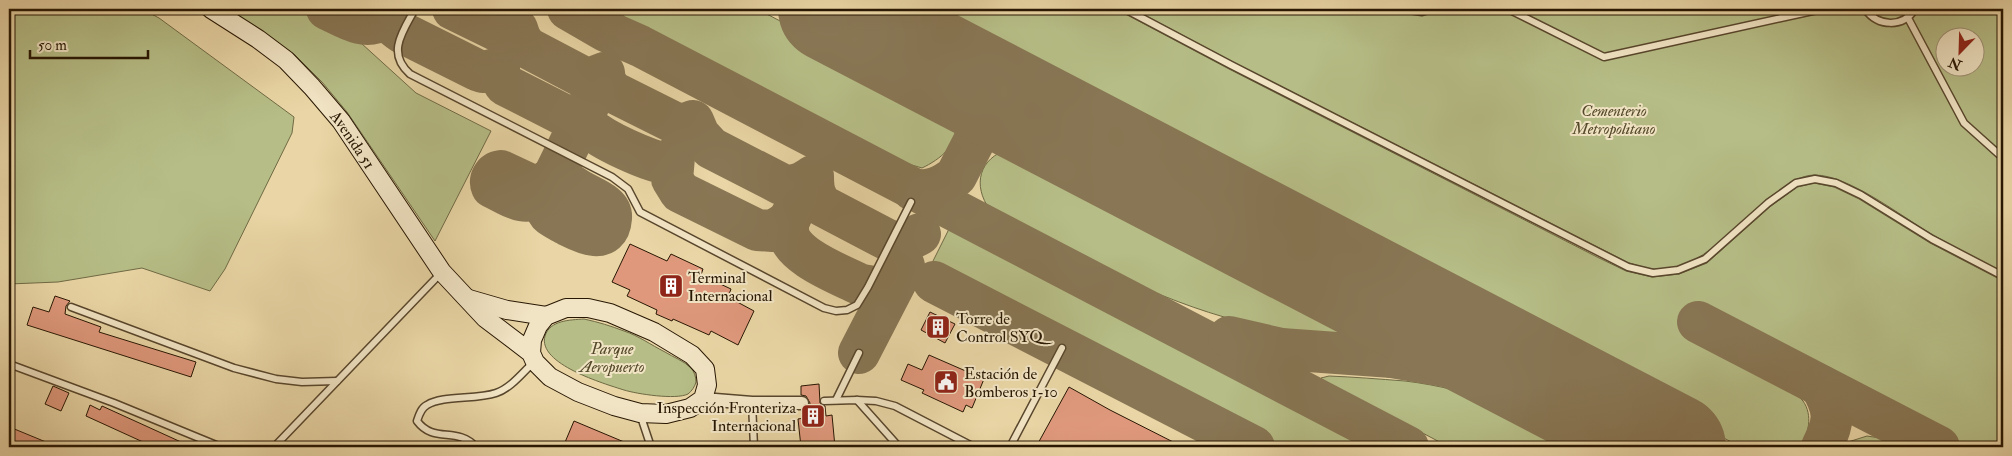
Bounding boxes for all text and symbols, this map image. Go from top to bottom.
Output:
scale bar [30,28,148,60]
north arrow [1934,28,1984,78]
text: 50 m [38,36,67,55]
text: N [1946,53,1965,74]
park label: Cementerio Metropolitano [1572,101,1656,139]
street label: Avenida 51 [325,106,379,173]
place label: Terminal Internacional [688,268,773,306]
building icon: Terminal Internacional [658,273,684,299]
place label: Torre de Control SYQ [956,309,1053,347]
building icon: Torre de Control SYQ [925,314,951,340]
park label: Parque Aeropuerto [577,339,645,377]
place label: Estación de Bomberos 1-10 [964,364,1058,402]
public building icon: Estación de Bomberos 1-10 [933,369,959,395]
place label: Inspección Fronteriza Internacional [657,398,796,436]
building icon: Inspección Fronteriza Internacional [800,403,826,429]

